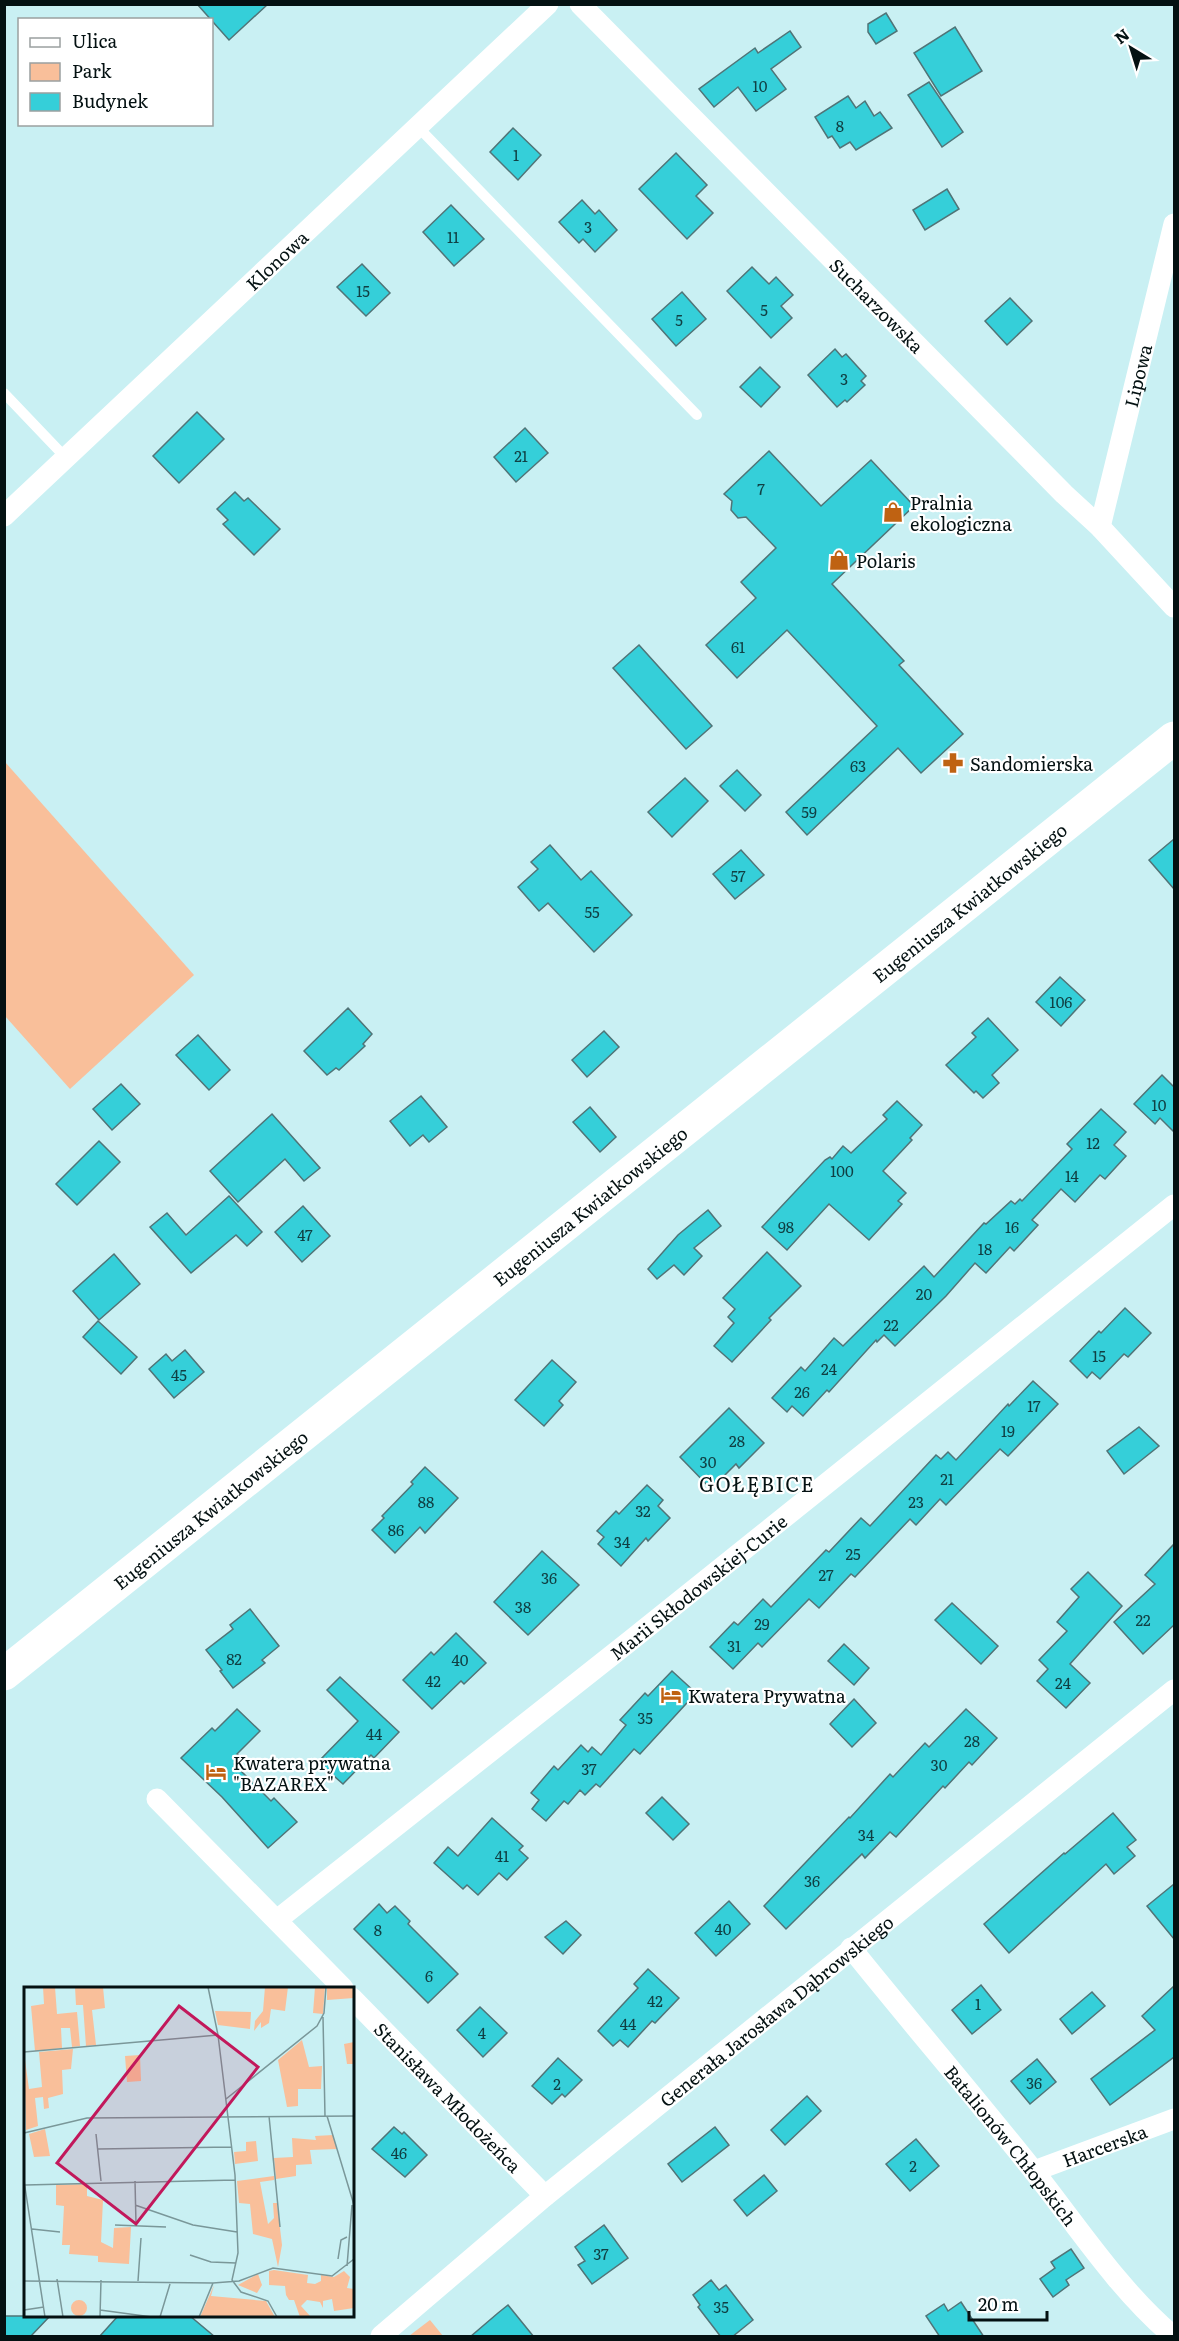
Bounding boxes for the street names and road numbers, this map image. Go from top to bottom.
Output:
street label: Klonowa [239,223,314,296]
street label: Sucharzowska [824,251,931,359]
street label: Lipowa [1116,341,1158,410]
street label: Eugeniusza Kwiatkowskiego [866,816,1072,988]
street label: Eugeniusza Kwiatkowskiego [487,1119,693,1292]
street label: Eugeniusza Kwiatkowskiego [107,1423,313,1595]
street label: Marii Skłodowskiej-Curie [604,1507,792,1666]
street label: Generała Jarosława Dąbrowskiego [653,1908,899,2113]
street label: Stanisława Młodożeńca [369,2015,528,2178]
street label: Batalionów Chłopskich [939,2059,1084,2231]
street label: Harcerska [1058,2117,1151,2173]

